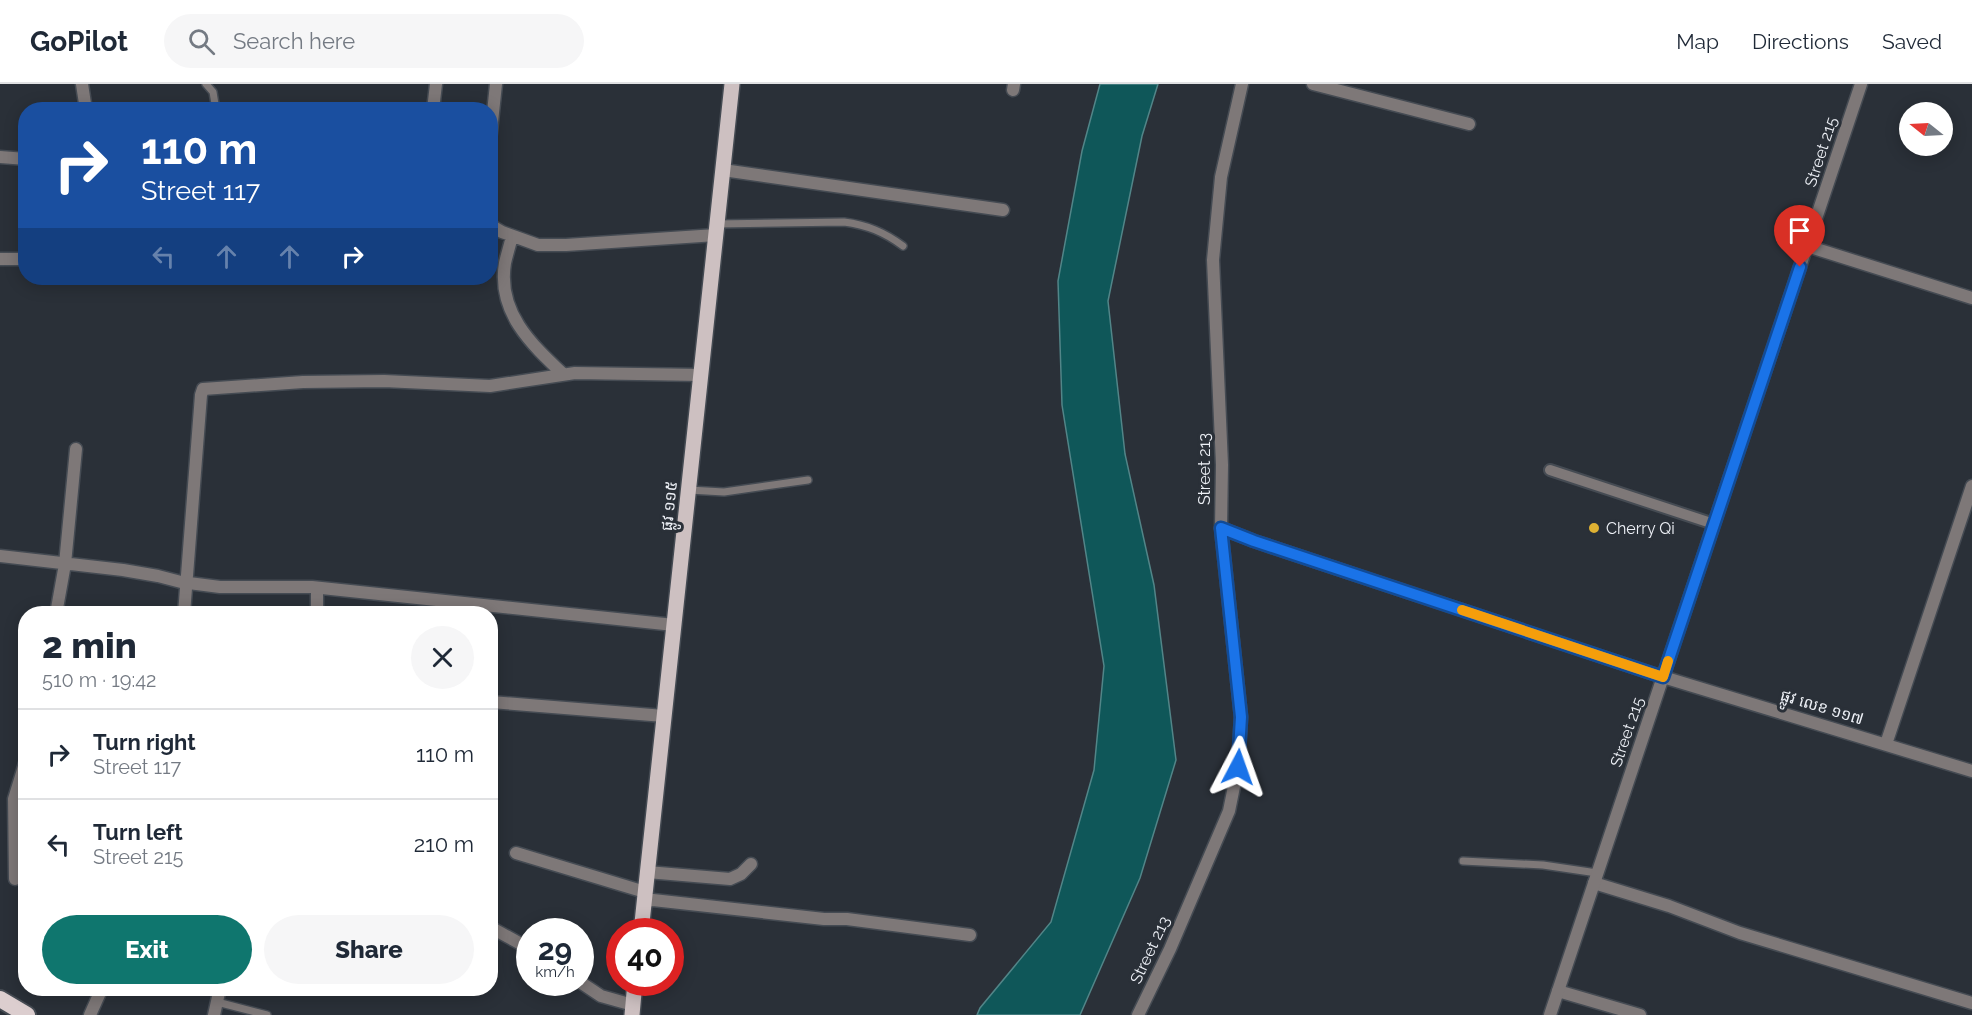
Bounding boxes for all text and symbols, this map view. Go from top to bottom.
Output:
search box [164,14,584,68]
text: GoPilot [30,25,128,58]
icon: search [185,25,218,58]
text: Search here [233,28,355,54]
text: Map [1676,29,1719,54]
text: Directions [1752,29,1849,54]
text: Saved [1882,29,1942,54]
north arrow [1899,102,1953,156]
map controls [1899,102,1953,156]
street label: Street 215 [1801,114,1841,189]
text: 110 m [141,125,257,174]
icon: right [42,126,120,204]
text: Street 117 [141,175,260,206]
pin [1774,205,1825,267]
icon: arrive [1783,214,1816,247]
icon: left [147,240,180,273]
icon: ahead [210,240,243,273]
icon: ahead [273,240,306,273]
icon: right [336,240,369,273]
street label: Street 213 [1195,433,1214,505]
street label: ផ្លូវ ១១៥ [657,480,686,532]
place label: Cherry Qi [1606,519,1675,538]
marker: Cherry Qi [1587,521,1601,535]
text: 2 min [42,624,137,666]
button: close [411,626,474,689]
text: 510 m · 19:42 [42,668,157,692]
street label: ផ្លូវ លេខ ១១៧ [1777,685,1866,733]
street label: Street 215 [1606,694,1648,769]
text: Turn right [93,729,196,755]
position arrow [1206,735,1270,799]
icon: right [42,738,75,771]
text: 110 m [416,741,474,767]
text: Street 117 [93,755,181,779]
text: Turn left [93,819,183,845]
icon: left [42,828,75,861]
text: 210 m [414,831,474,857]
text: Street 215 [93,845,183,869]
street label: Street 213 [1126,913,1174,987]
button: Exit [42,915,252,984]
button: Share [264,915,474,984]
speed limit sign: 40 [606,918,684,996]
text: 29 [538,932,572,967]
text: km/h [535,963,575,981]

